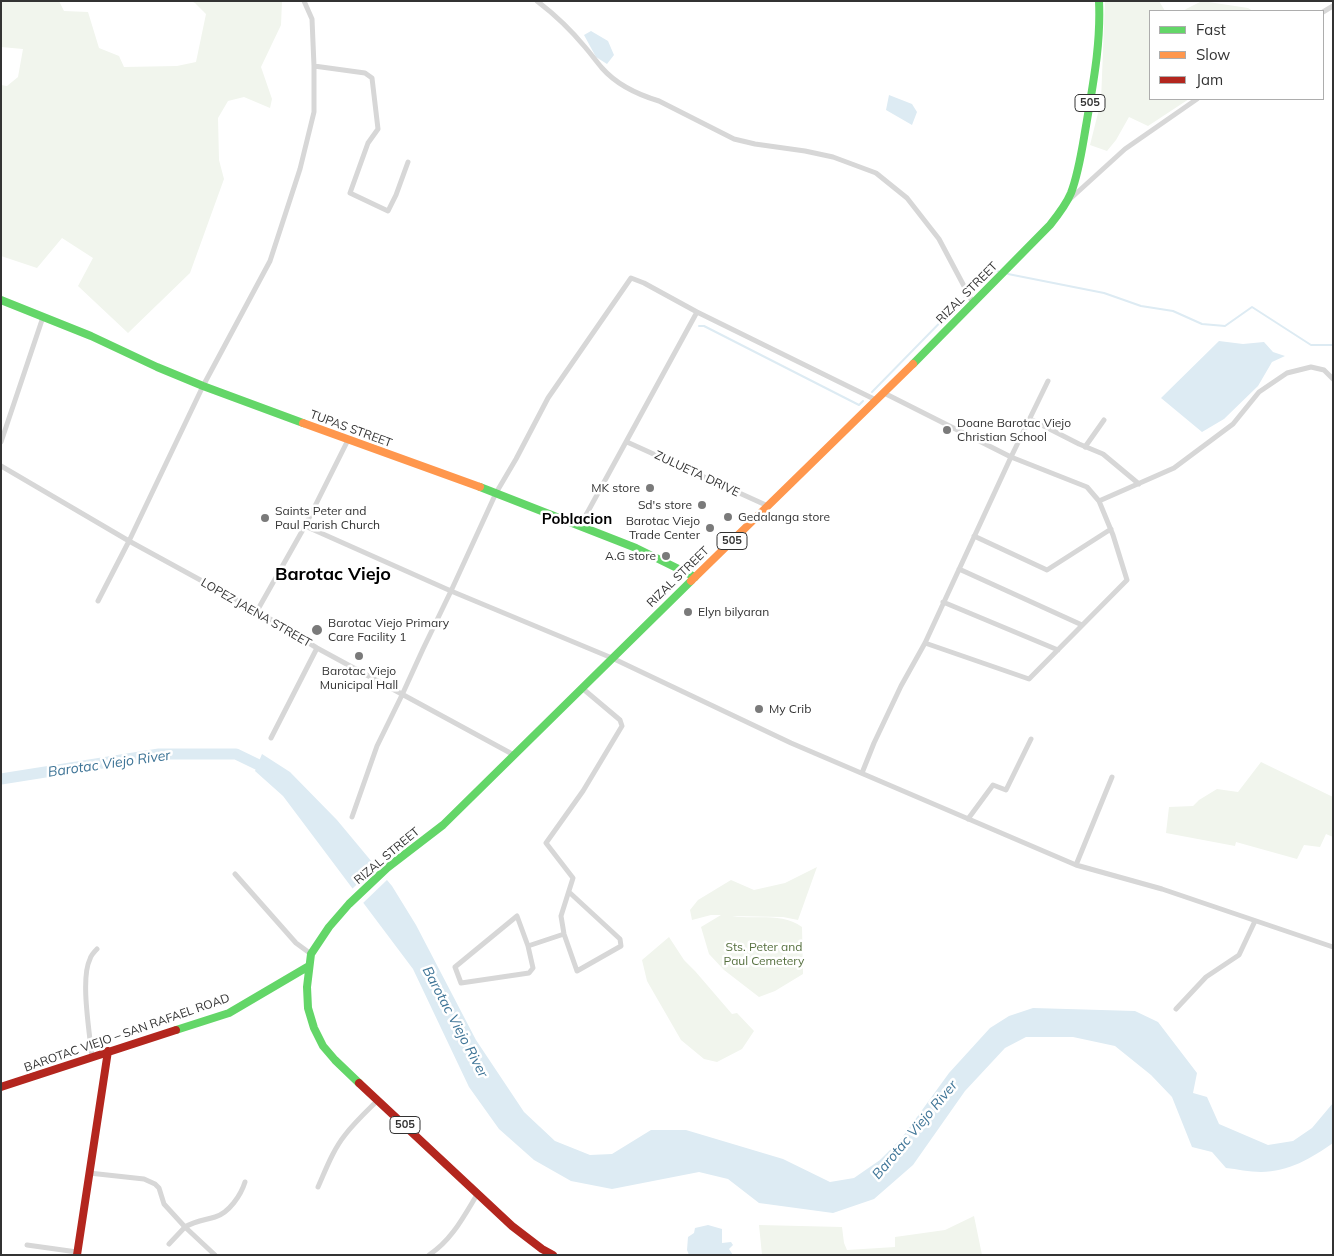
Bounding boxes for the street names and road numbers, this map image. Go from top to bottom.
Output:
road number: 505 [1075,95,1105,112]
street label: RIZAL STREET [933,259,1001,327]
street label: TUPAS STREET [308,407,394,451]
street label: ZULUETA DRIVE [652,448,742,500]
road number: 505 [717,532,747,550]
street label: RIZAL STREET [644,544,712,610]
street label: LOPEZ JAENA STREET [198,575,314,651]
street label: RIZAL STREET [351,824,423,888]
street label: BAROTAC VIEJO – SAN RAFAEL ROAD [22,991,232,1075]
road number: 505 [390,1116,420,1134]

